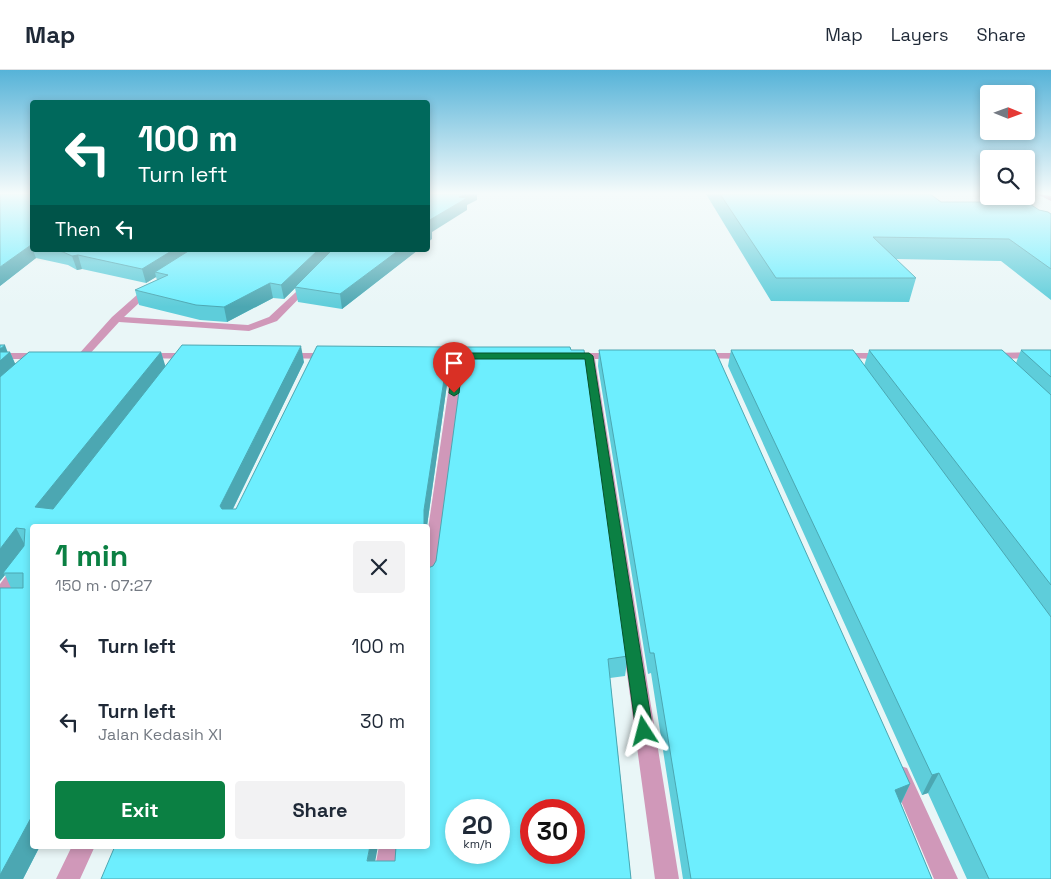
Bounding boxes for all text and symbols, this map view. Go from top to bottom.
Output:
text: Map [25,19,75,50]
text: Map [825,23,863,46]
text: Layers [891,23,948,46]
text: Share [976,23,1026,46]
north arrow [980,85,1035,140]
map controls [980,85,1035,205]
text: 100 m [138,117,238,161]
icon: left [55,120,120,185]
button: search [980,150,1035,205]
text: Turn left [138,160,228,188]
icon: left [111,215,139,243]
text: Then [55,217,101,242]
pin [433,342,475,393]
icon: arrive [440,349,468,377]
text: 1 min [55,536,128,575]
button: close [353,541,405,593]
text: 150 m · 07:27 [55,575,152,596]
icon: left [55,633,83,661]
text: Turn left [98,634,176,659]
text: 100 m [351,634,405,659]
text: Turn left [98,699,176,724]
position arrow [617,704,669,756]
icon: left [55,708,83,736]
text: 30 m [360,709,405,734]
text: Jalan Kedasih XI [98,724,222,745]
button: Exit [55,781,225,839]
button: Share [235,781,405,839]
speed limit sign: 30 [520,799,585,864]
text: 20 [462,809,493,841]
text: km/h [463,836,492,852]

